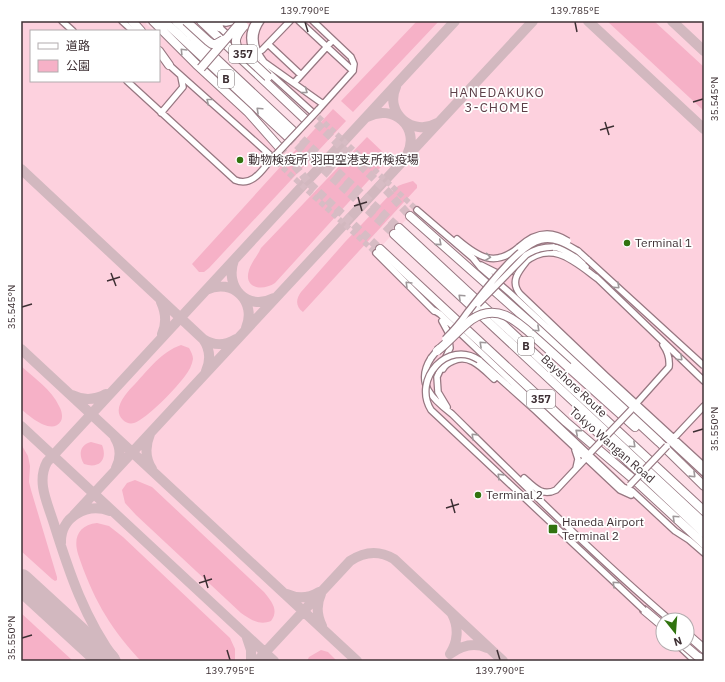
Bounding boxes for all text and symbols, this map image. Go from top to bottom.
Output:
text: 139.790°E [280,4,330,17]
text: 139.785°E [550,4,600,17]
legend [30,30,160,82]
text: 道路 [66,38,90,53]
road number: 357 [229,45,257,63]
one-way arrow [180,48,188,56]
text: 公園 [66,58,90,73]
road number: B [218,70,234,88]
text: 35.545°N [708,77,721,121]
district label: HANEDAKUKO 3-CHOME [449,84,545,116]
one-way arrow [300,86,307,93]
one-way arrow [207,99,214,106]
one-way arrow [256,107,264,115]
place label: 動物検疫所 羽田空港支所検疫場 [248,152,419,167]
marker: 動物検疫所 羽田空港支所検疫場 [235,155,245,165]
place label: Terminal 1 [635,235,692,250]
one-way arrow [435,238,442,245]
marker: Terminal 1 [622,238,632,248]
one-way arrow [485,252,491,261]
one-way arrow [612,281,620,289]
one-way arrow [405,282,412,289]
text: 35.545°N [5,285,18,329]
one-way arrow [458,294,466,302]
one-way arrow [532,324,540,331]
road number: B [518,337,534,355]
one-way arrow [479,341,487,349]
street label: Bayshore Route [538,351,611,420]
one-way arrow [675,353,683,360]
road number: 357 [527,390,555,408]
street label: Tokyo Wangan Road [567,403,658,486]
text: 35.550°N [708,407,721,451]
one-way arrow [575,430,582,437]
one-way arrow [471,433,479,441]
one-way arrow [628,441,636,448]
one-way arrow [688,470,696,478]
one-way arrow [497,473,505,481]
place label: Terminal 2 [486,487,543,502]
marker: Terminal 2 [473,490,483,500]
place label: Haneda Airport Terminal 2 [562,514,644,543]
one-way arrow [673,516,680,523]
marker: Haneda Airport Terminal 2 [547,523,559,535]
one-way arrow [612,581,620,589]
north arrow [655,612,695,652]
text: 35.550°N [5,616,18,660]
text: N [672,634,684,649]
text: 139.795°E [205,664,255,677]
text: 139.790°E [475,664,525,677]

